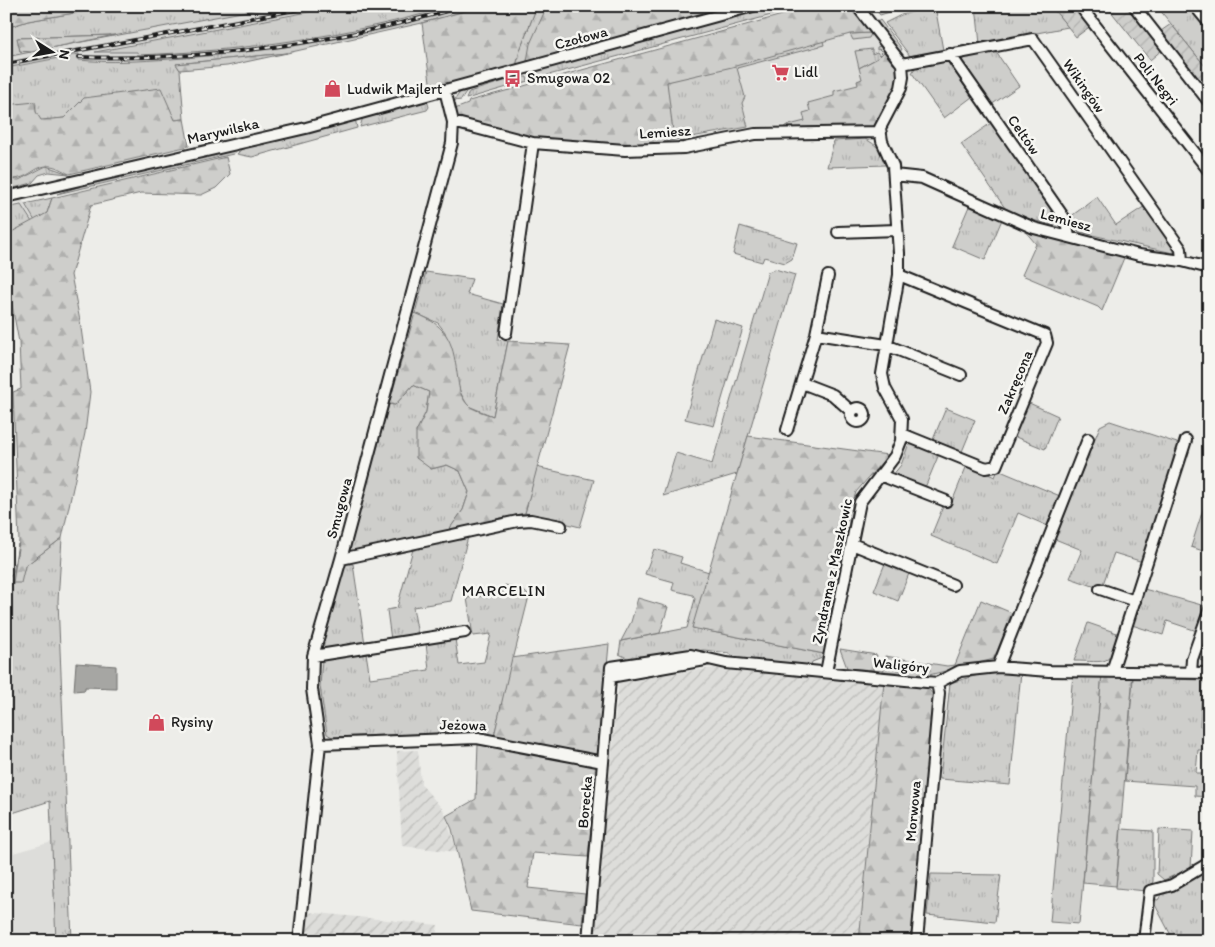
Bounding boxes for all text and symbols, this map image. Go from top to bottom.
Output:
street label: Czołowa [553,22,610,54]
north arrow [28,28,78,78]
text: N [55,48,74,61]
street label: Poli Negri [1130,49,1182,109]
street label: Wikingów [1059,56,1109,116]
supermarket icon: Lidl [770,62,790,82]
place label: Lidl [794,63,819,81]
bus stop icon: Smugowa 02 [503,68,523,88]
place label: Smugowa 02 [527,69,610,87]
shop icon: Ludwik Majlert [323,79,343,99]
place label: Ludwik Majlert [347,80,443,98]
street label: Celtów [1004,112,1044,158]
street label: Marywilska [185,114,261,148]
street label: Lemiesz [638,121,692,143]
street label: Lemiesz [1039,205,1094,235]
street label: Zakręcona [993,347,1037,417]
street label: Smugowa [322,475,356,541]
street label: Zyndrama z Maszkowic [808,497,856,645]
district label: MARCELIN [462,581,546,600]
street label: Waligóry [872,653,930,677]
shop icon: Rysiny [147,712,167,732]
place label: Rysiny [171,713,213,731]
street label: Jeżowa [439,716,487,734]
street label: Borecka [574,775,596,829]
street label: Morwowa [901,779,925,842]

